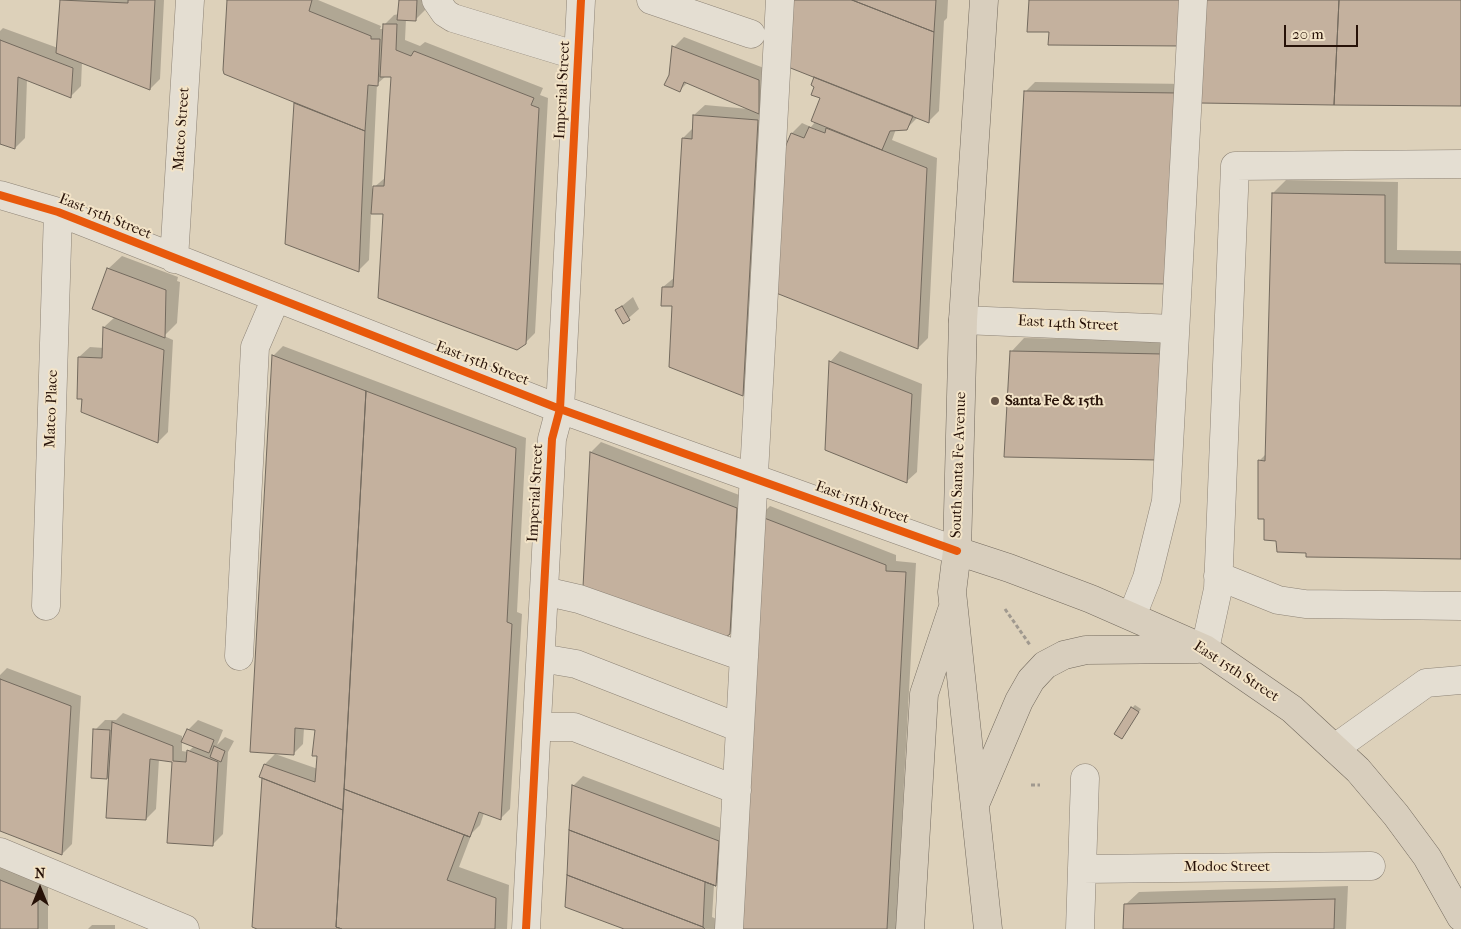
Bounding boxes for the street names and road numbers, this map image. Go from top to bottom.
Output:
street label: Imperial Street [551,40,575,140]
street label: Mateo Street [170,87,194,171]
street label: East 15th Street [56,190,154,244]
street label: East 14th Street [1017,312,1119,336]
street label: East 15th Street [433,338,531,390]
street label: Mateo Place [42,369,62,449]
street label: South Santa Fe Avenue [947,391,971,539]
street label: Imperial Street [524,443,548,543]
street label: East 15th Street [813,478,911,528]
street label: East 15th Street [1190,638,1282,706]
street label: Modoc Street [1184,858,1270,876]

